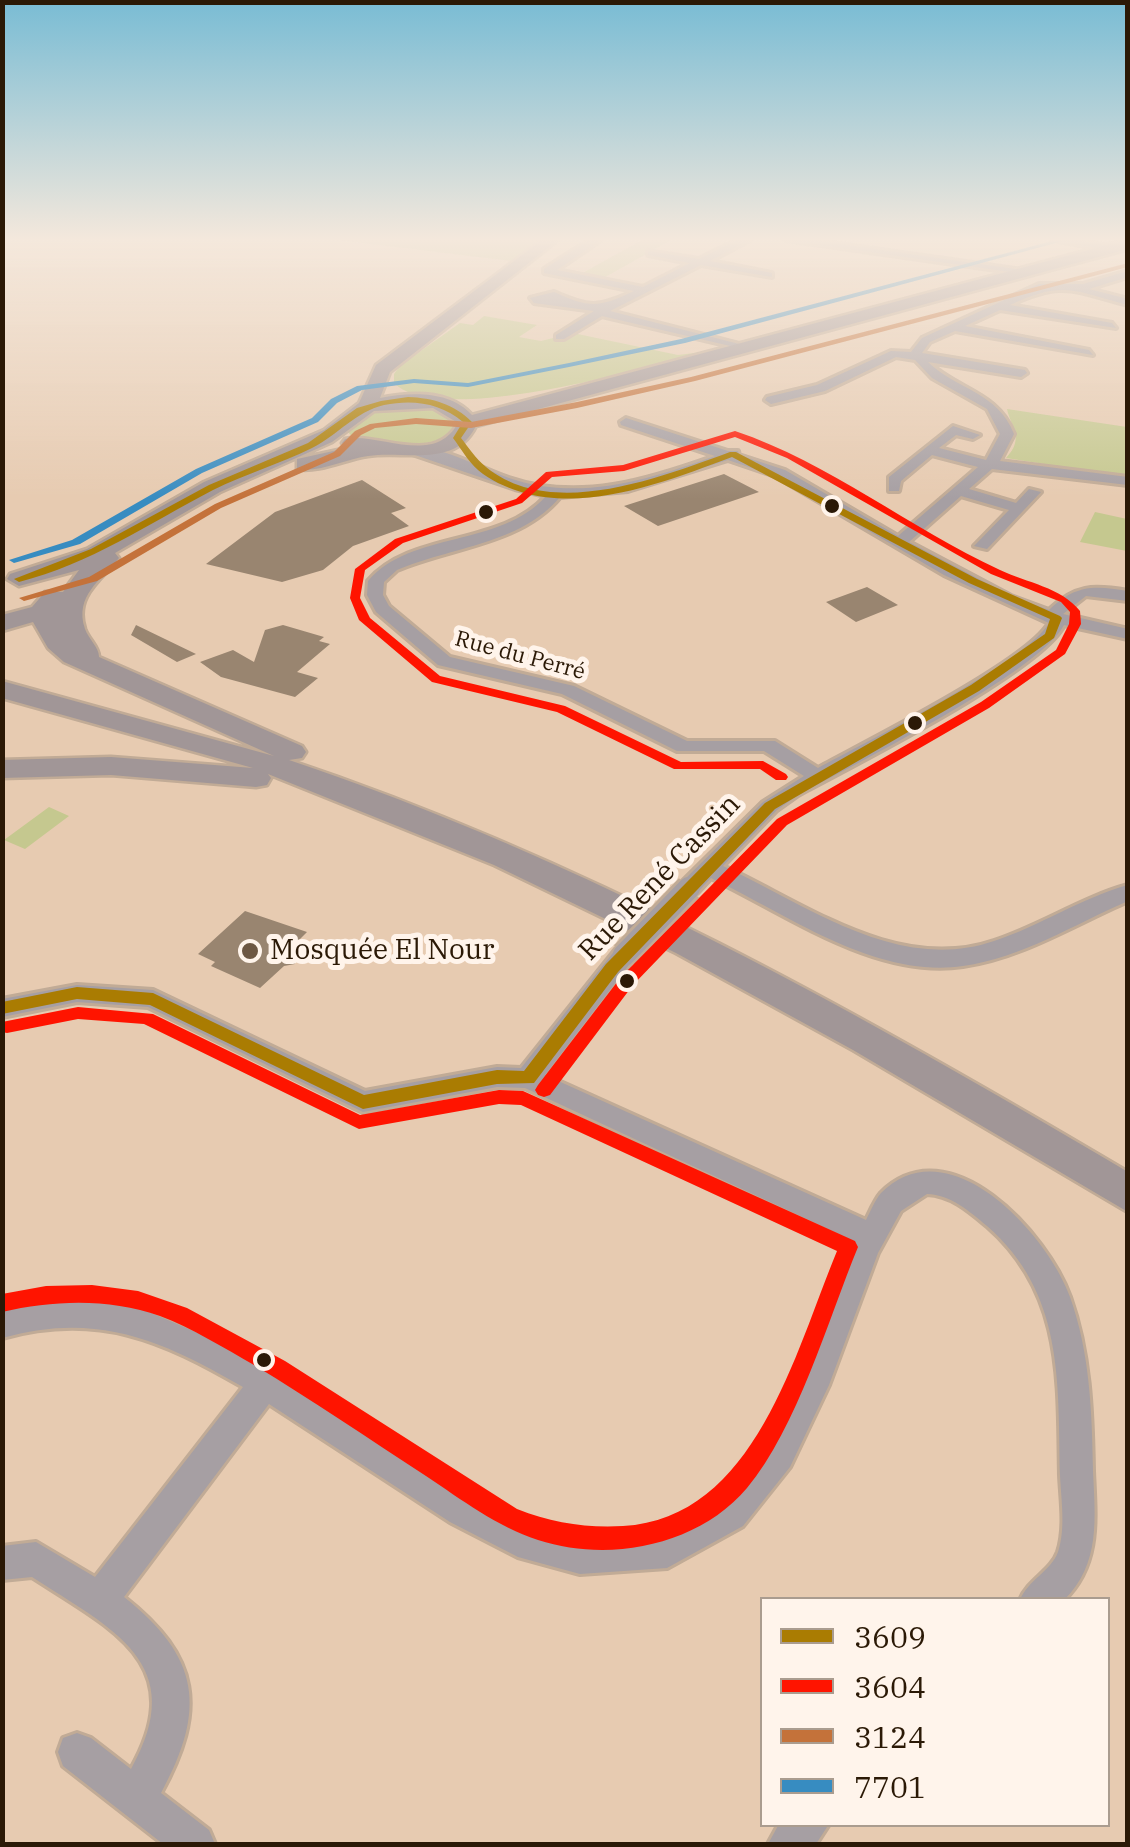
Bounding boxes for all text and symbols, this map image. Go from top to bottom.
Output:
unlabelled marker [822,496,842,516]
unlabelled marker [476,502,496,522]
street label: Rue du Perré [452,626,588,686]
unlabelled marker [905,713,925,733]
street label: Rue René Cassin [572,788,748,968]
place label: Mosquée El Nour [270,934,494,968]
marker: Mosquée El Nour [239,940,261,962]
unlabelled marker [617,971,637,991]
unlabelled marker [254,1350,274,1370]
legend [760,1597,1110,1827]
text: 3609 [854,1617,926,1656]
text: 3604 [854,1667,926,1706]
text: 3124 [854,1717,926,1756]
text: 7701 [854,1767,926,1806]

